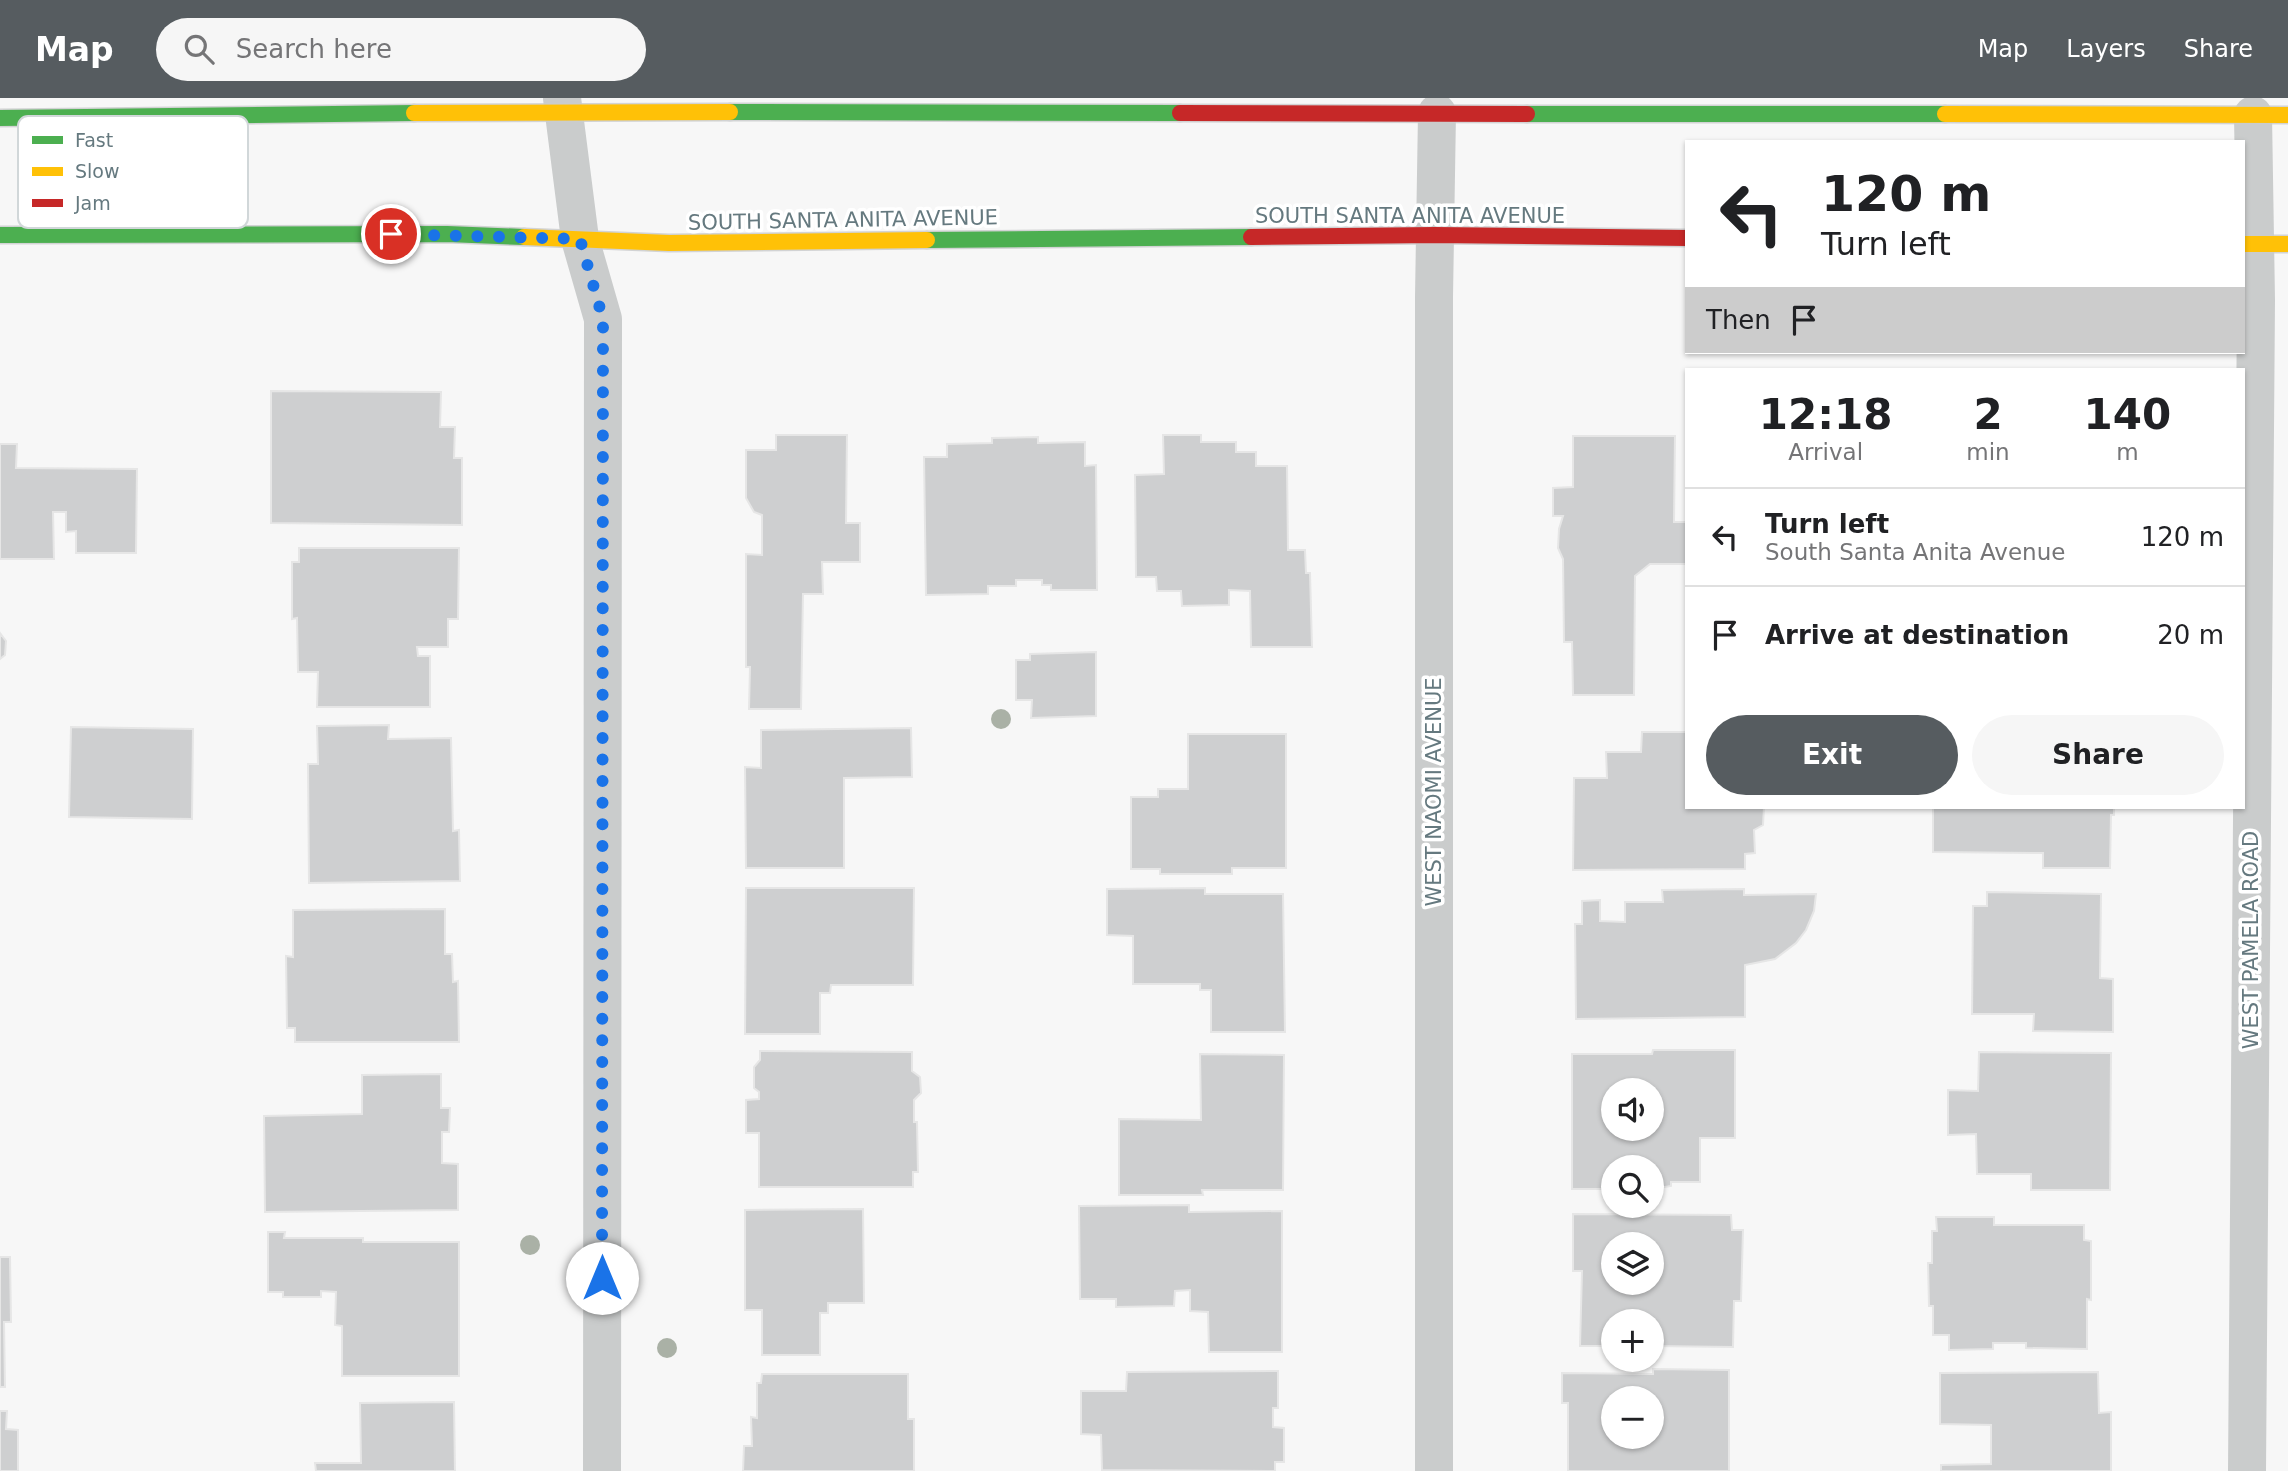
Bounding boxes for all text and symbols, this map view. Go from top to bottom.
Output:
search box [156,18,646,81]
text: Map [35,30,114,69]
icon: search [180,30,218,68]
text: Search here [236,34,392,64]
text: Map [1978,35,2028,63]
text: Layers [2066,35,2146,63]
text: Share [2184,35,2253,63]
legend [18,116,248,228]
text: Fast [75,129,113,151]
text: Slow [75,160,120,182]
text: 120 m [1821,166,1991,223]
icon: left [1706,168,1797,259]
text: Jam [74,192,111,214]
pin [361,204,421,264]
street label: SOUTH SANTA ANITA AVENUE [1255,204,1565,228]
street label: SOUTH SANTA ANITA AVENUE [688,205,998,235]
icon: arrive [372,215,410,253]
text: Turn left [1821,225,1951,263]
icon: arrive [1785,301,1823,339]
text: Then [1706,305,1771,335]
text: 12:18 [1759,390,1893,439]
text: 2 [1973,390,2003,439]
text: 140 [2084,390,2171,439]
text: Arrival [1788,439,1863,465]
text: min [1966,439,2010,465]
text: m [2116,439,2139,465]
text: Turn left [1765,509,1889,539]
icon: left [1706,518,1744,556]
text: 120 m [2141,522,2224,552]
text: South Santa Anita Avenue [1765,539,2065,565]
icon: arrive [1706,616,1744,654]
text: Arrive at destination [1765,620,2069,650]
text: 20 m [2157,620,2224,650]
street label: WEST NAOMI AVENUE [1422,677,1446,907]
button: Exit [1706,715,1958,795]
button: Share [1972,715,2224,795]
street label: WEST PAMELA ROAD [2239,831,2263,1049]
map controls [1601,1078,1664,1449]
button: sound [1601,1078,1664,1141]
button: search [1601,1155,1664,1218]
button: layers [1601,1232,1664,1295]
position arrow [565,1241,639,1315]
button: + [1601,1309,1664,1372]
button: − [1601,1386,1664,1449]

